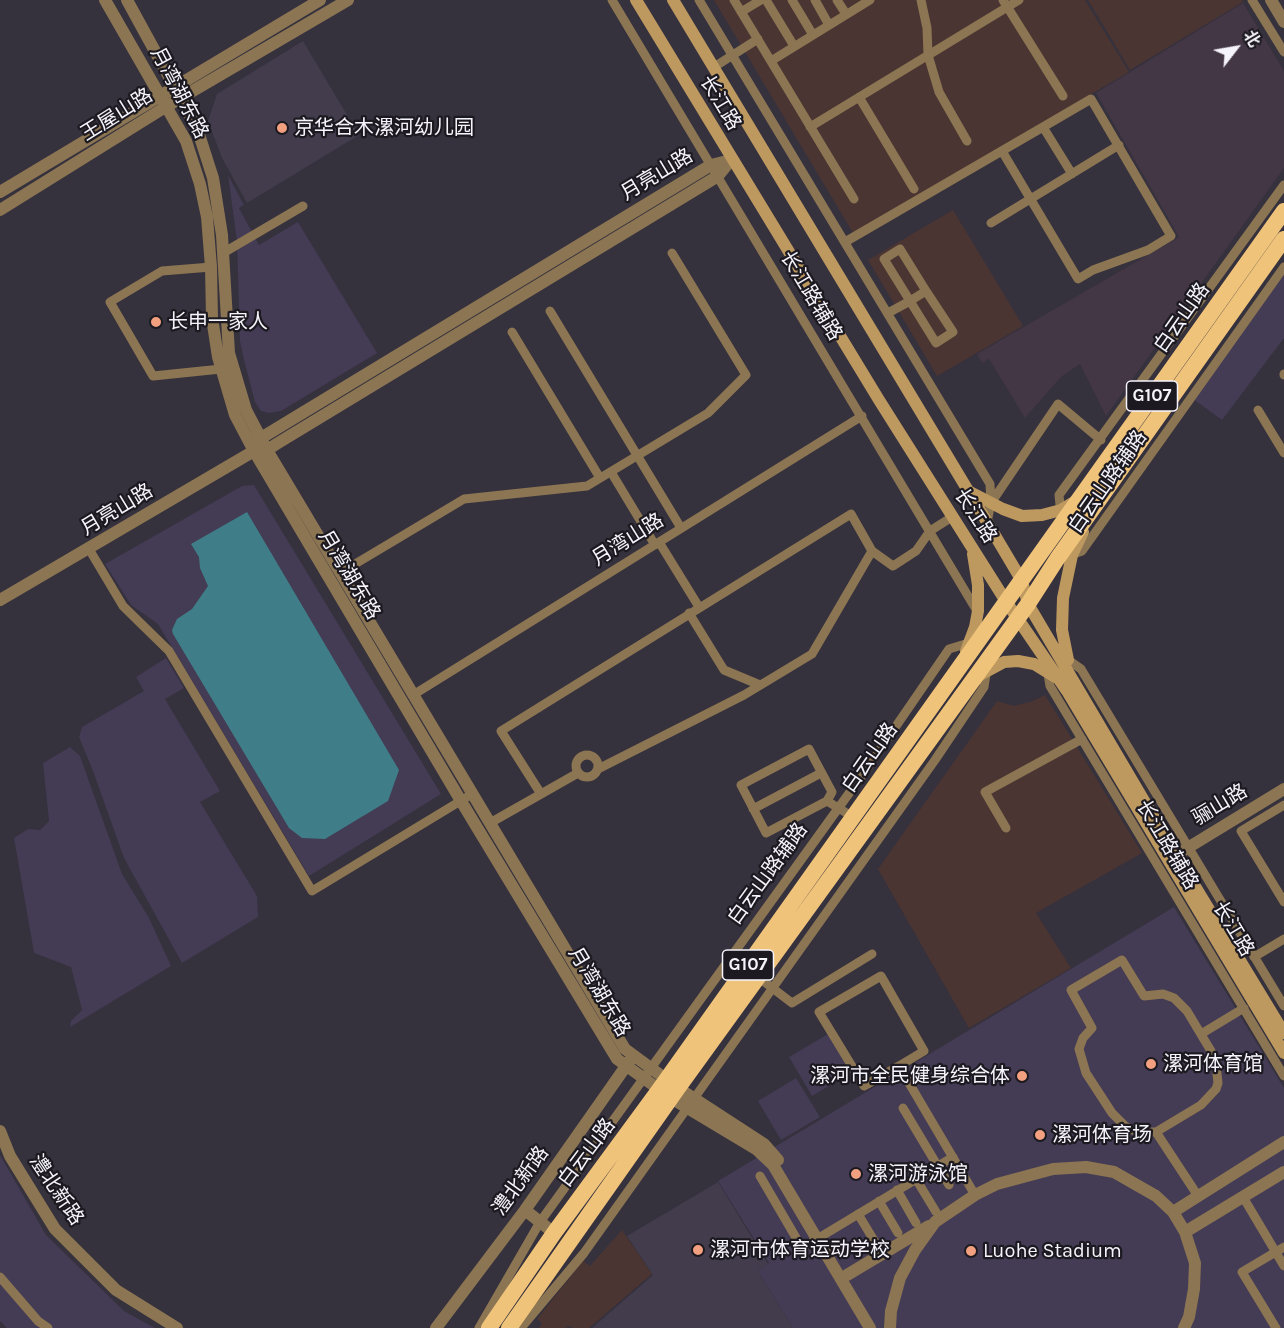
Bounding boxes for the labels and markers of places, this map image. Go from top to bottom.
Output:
place label: 京华合木漯河幼儿园 [294,116,474,140]
marker: 京华合木漯河幼儿园 [275,121,289,135]
place label: 长申一家人 [168,310,268,334]
marker: 长申一家人 [149,315,163,329]
place label: 漯河体育馆 [1163,1052,1263,1076]
marker: 漯河体育馆 [1144,1057,1158,1071]
place label: 漯河市全民健身综合体 [810,1064,1010,1088]
marker: 漯河市全民健身综合体 [1015,1069,1029,1083]
place label: 漯河体育场 [1052,1123,1152,1147]
marker: 漯河体育场 [1033,1128,1047,1142]
place label: 漯河游泳馆 [868,1162,968,1186]
marker: 漯河游泳馆 [849,1167,863,1181]
place label: 漯河市体育运动学校 [710,1238,890,1262]
place label: Luohe Stadium [983,1239,1122,1263]
marker: 漯河市体育运动学校 [691,1243,705,1257]
marker: Luohe Stadium [964,1244,978,1258]

